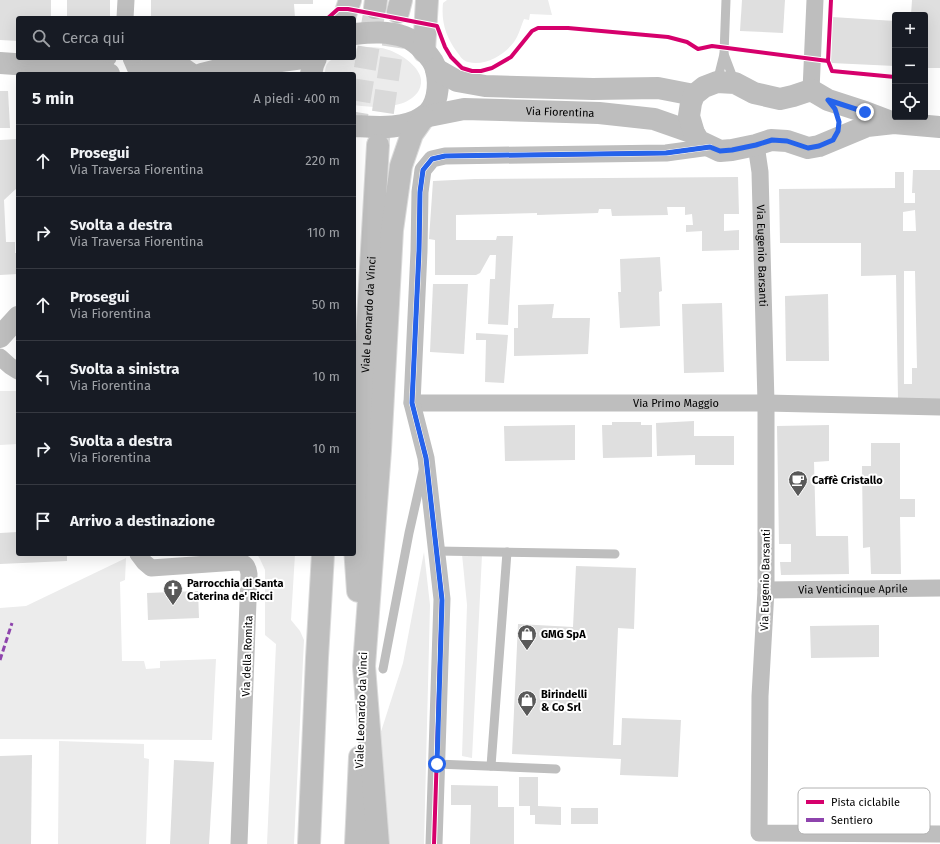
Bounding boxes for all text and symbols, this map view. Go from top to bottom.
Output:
map controls [892,12,928,120]
button: + [892,12,928,48]
search box [16,16,356,60]
icon: search [30,27,52,49]
text: Cerca qui [62,29,125,47]
button: − [892,48,928,84]
button: locate [892,84,928,120]
text: 5 min [32,88,74,109]
text: A piedi · 400 m [253,91,340,106]
route end [856,103,874,121]
street label: Via Fiorentina [526,105,595,120]
text: Prosegui [70,144,129,162]
icon: ahead [32,150,54,172]
text: 220 m [305,153,340,168]
text: Via Traversa Fiorentina [70,162,203,177]
street label: Via Eugenio Barsanti [754,204,769,307]
text: Svolta a destra [70,216,172,234]
icon: right [32,222,54,244]
text: 110 m [307,225,340,240]
text: Via Traversa Fiorentina [70,234,203,249]
street label: Viale Leonardo da Vinci [359,256,379,373]
text: Prosegui [70,288,129,306]
icon: ahead [32,294,54,316]
text: 50 m [312,297,340,312]
text: Via Fiorentina [70,306,151,321]
text: Svolta a sinistra [70,360,180,378]
icon: left [32,366,54,388]
text: 10 m [313,369,340,384]
text: Via Fiorentina [70,378,151,393]
street label: Via Primo Maggio [633,397,719,410]
text: Svolta a destra [70,432,172,450]
icon: right [32,438,54,460]
text: 10 m [313,441,340,456]
text: Via Fiorentina [70,450,151,465]
cafe icon: Caffè Cristallo [787,469,809,497]
place label: Caffè Cristallo [812,474,883,487]
icon: arrive [32,510,54,532]
text: Arrivo a destinazione [70,512,215,530]
street label: Via Eugenio Barsanti [758,529,773,631]
place label: Parrocchia di Santa Caterina de' Ricci [187,577,284,603]
church icon: Parrocchia di Santa Caterina de' Ricci [162,578,184,606]
street label: Via Venticinque Aprile [798,582,908,597]
street label: Via della Romita [240,615,255,697]
shop icon: GMG SpA [516,623,538,651]
place label: GMG SpA [541,628,586,641]
street label: Viale Leonardo da Vinci [353,652,370,768]
place label: Birindelli & Co Srl [541,688,587,714]
shop icon: Birindelli & Co Srl [516,689,538,717]
route start [428,755,446,773]
legend [798,788,930,834]
text: Pista ciclabile [831,796,900,809]
text: Sentiero [831,814,873,827]

